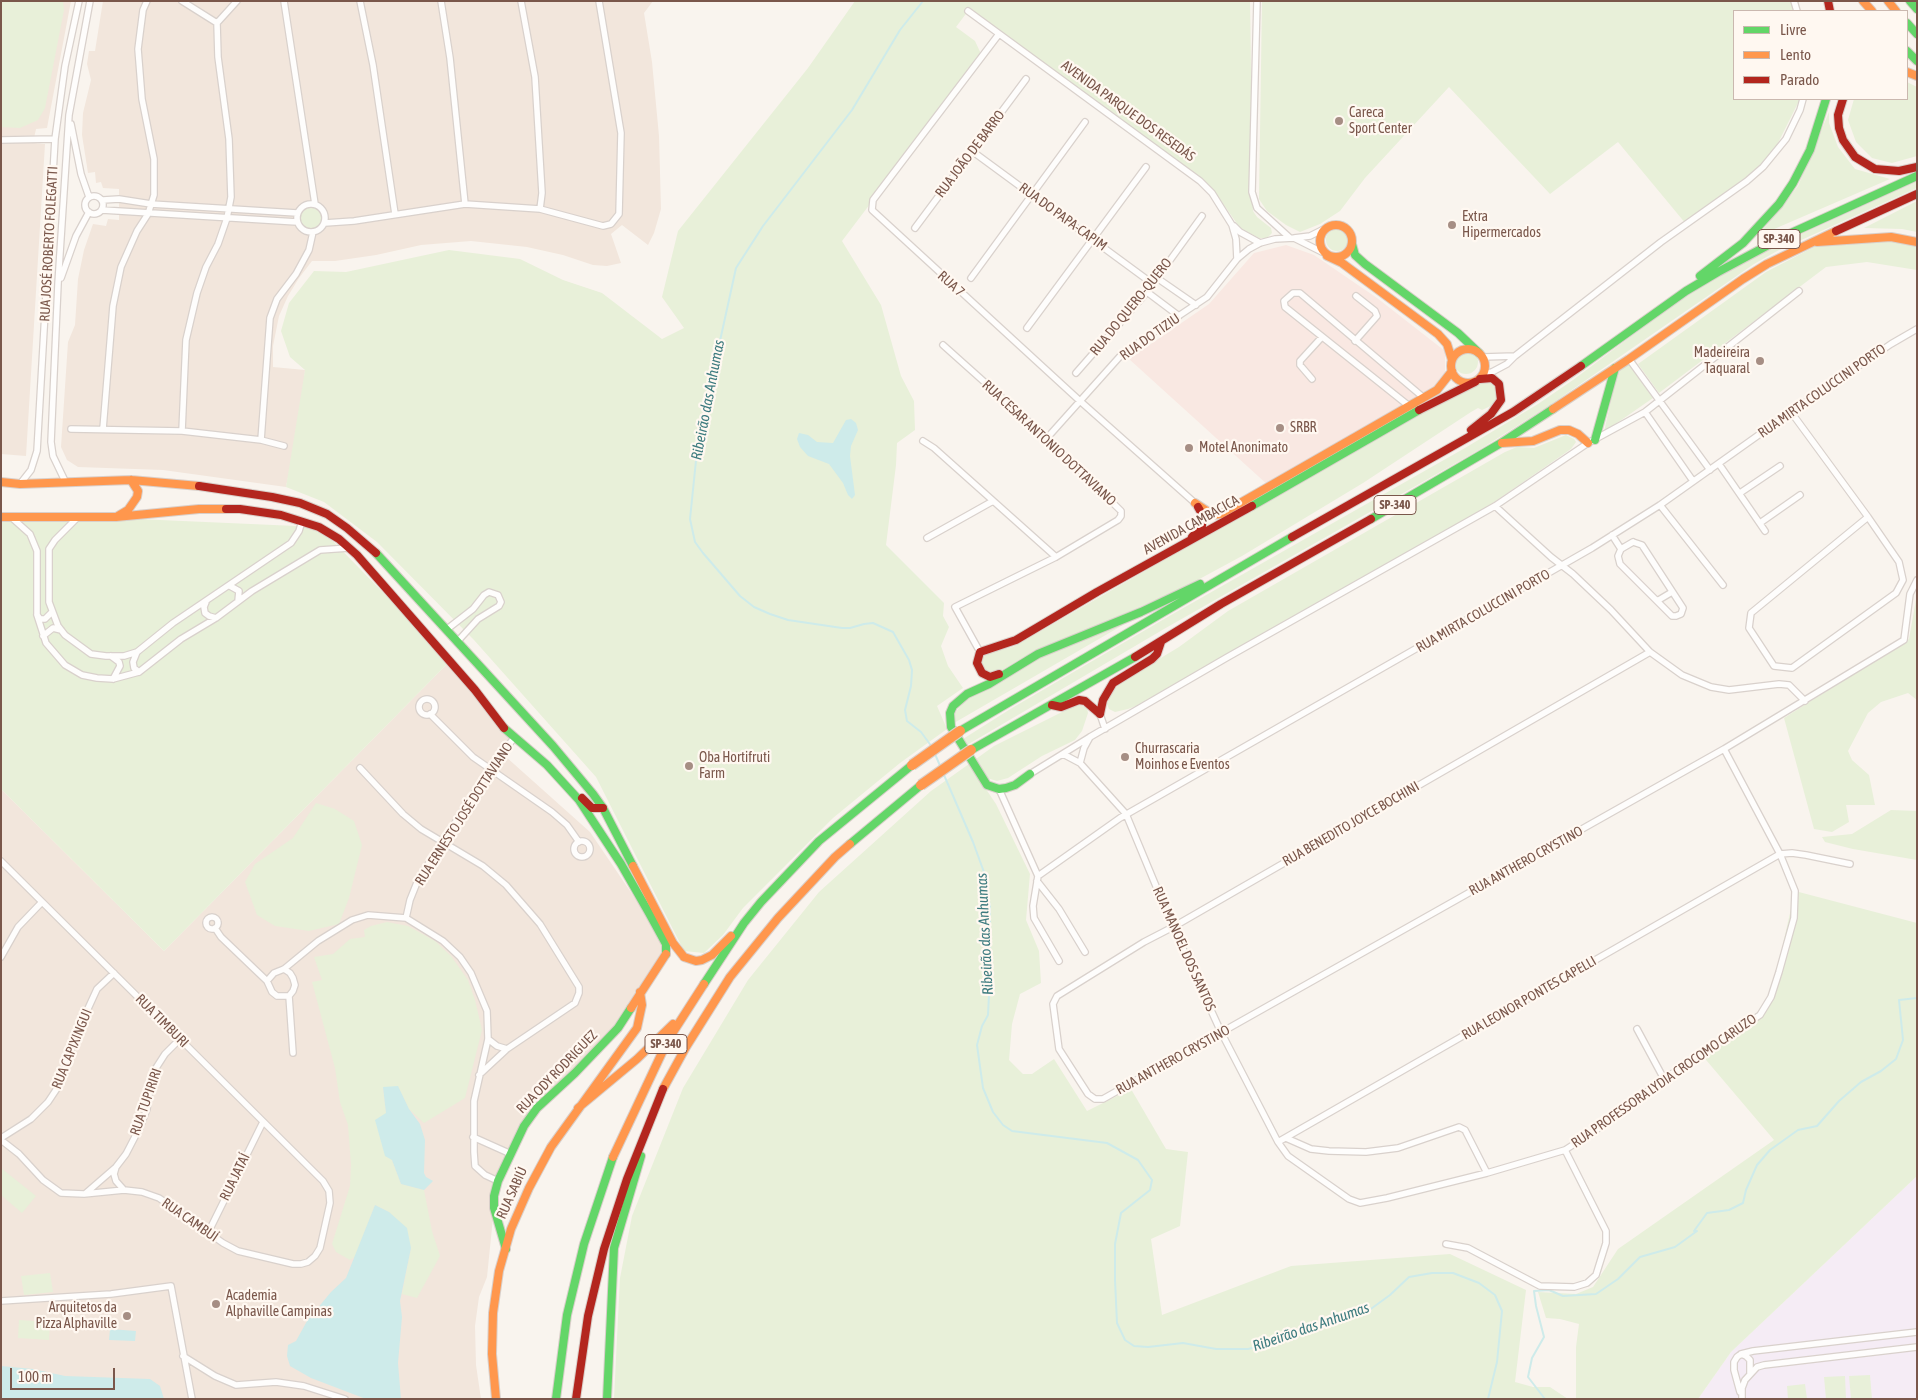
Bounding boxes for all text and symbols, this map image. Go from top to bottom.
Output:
legend [1733,10,1908,100]
text: Livre [1780,21,1807,38]
text: Lento [1780,46,1811,63]
street label: AVENIDA PARQUE DOS RESEDÁS [1058,57,1198,165]
text: Parado [1780,71,1819,88]
place label: Careca Sport Center [1349,105,1412,138]
street label: RUA JOÃO DE BARRO [932,107,1008,201]
marker: Careca Sport Center [1333,115,1345,127]
street label: RUA JOSÉ ROBERTO FOLEGATTI [37,166,61,322]
street label: RUA DO PAPA-CAPIM [1016,179,1110,255]
place label: Extra Hipermercados [1462,209,1541,242]
marker: Extra Hipermercados [1446,219,1458,231]
road number: SP-340 [1758,230,1800,248]
street label: RUA DO QUERO-QUERO [1087,255,1175,359]
street label: RUA 7 [934,268,968,300]
street label: RUA DO TIZIU [1117,310,1183,364]
water label: Ribeirão das Anhumas [688,338,728,462]
street label: RUA MIRTA COLUCCINI PORTO [1755,341,1889,441]
place label: Madeireira Taquaral [1694,345,1750,378]
marker: Madeireira Taquaral [1754,355,1766,367]
street label: RUA CESAR ANTONIO DOTTAVIANO [979,377,1119,509]
place label: SRBR [1290,420,1317,436]
marker: SRBR [1274,422,1286,434]
place label: Motel Anonimato [1199,440,1288,456]
marker: Motel Anonimato [1183,442,1195,454]
street label: AVENIDA CAMBACICA [1140,492,1242,558]
road number: SP-340 [1374,496,1416,514]
street label: RUA MIRTA COLUCCINI PORTO [1413,566,1553,656]
street label: RUA ERNESTO JOSÉ DOTTAVIANO [411,739,517,889]
place label: Churrascaria Moinhos e Eventos [1135,741,1230,774]
place label: Oba Hortifruti Farm [699,750,770,782]
marker: Churrascaria Moinhos e Eventos [1119,751,1131,763]
marker: Oba Hortifruti Farm [683,760,695,772]
street label: RUA BENEDITO JOYCE BOCHINI [1280,778,1422,870]
street label: RUA ANTHERO CRYSTINO [1466,823,1586,899]
water label: Ribeirão das Anhumas [973,873,997,995]
street label: RUA MANOEL DOS SANTOS [1149,884,1219,1014]
street label: RUA LEONOR PONTES CAPELLI [1459,953,1599,1043]
street label: RUA TIMBURI [132,991,192,1051]
street label: RUA CAPIXINGUI [48,1006,96,1092]
street label: RUA PROFESSORA LYDIA CROCOMO CARUZO [1568,1010,1760,1152]
street label: RUA ANTHERO CRYSTINO [1113,1022,1233,1098]
street label: RUA ODY RODRIGUEZ [513,1027,601,1117]
road number: SP-340 [645,1034,687,1054]
street label: RUA TUPIRIRI [127,1066,165,1138]
street label: RUA JATAÍ [216,1150,254,1204]
street label: RUA SABIÚ [493,1164,531,1222]
street label: RUA CAMBUÍ [159,1194,221,1246]
place label: Academia Alphaville Campinas [226,1288,332,1320]
marker: Academia Alphaville Campinas [210,1298,222,1310]
water label: Ribeirão das Anhumas [1250,1299,1372,1355]
place label: Arquitetos da Pizza Alphaville [36,1300,117,1332]
marker: Arquitetos da Pizza Alphaville [121,1310,133,1322]
scale bar [12,1358,118,1390]
text: 100 m [18,1368,52,1385]

